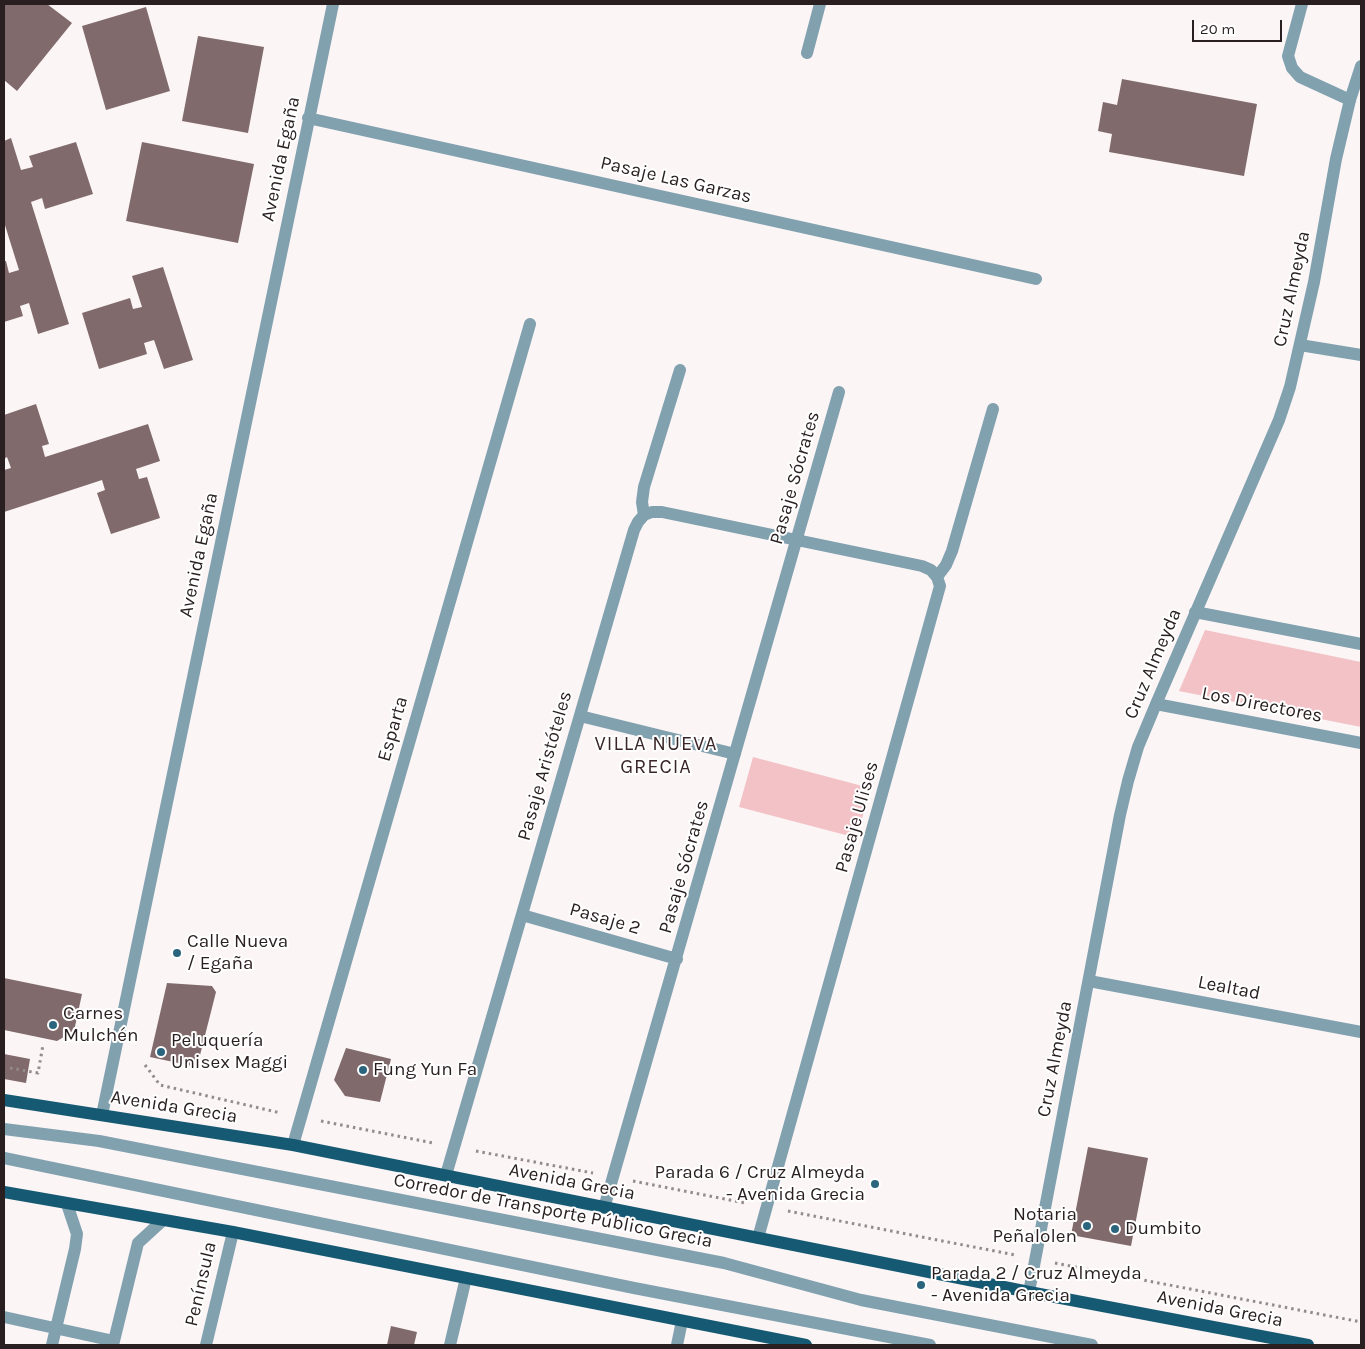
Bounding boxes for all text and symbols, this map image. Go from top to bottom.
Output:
scale bar [1195,10,1285,42]
text: 20 m [1200,20,1235,38]
street label: Avenida Egaña [257,95,305,223]
street label: Pasaje Las Garzas [598,152,754,208]
street label: Cruz Almeyda [1269,229,1315,349]
street label: Pasaje Sócrates [765,409,825,547]
street label: Avenida Egaña [175,491,223,619]
street label: Cruz Almeyda [1119,605,1187,723]
street label: Los Directores [1200,682,1324,728]
street label: Pasaje Aristóteles [513,689,577,843]
street label: Esparta [373,694,413,764]
district label: VILLA NUEVA GRECIA [593,732,719,779]
street label: Pasaje Ulises [830,759,884,875]
street label: Pasaje Sócrates [654,798,714,936]
street label: Pasaje 2 [567,898,643,940]
place label: Calle Nueva / Egaña [187,931,288,975]
marker: Calle Nueva / Egaña [171,947,183,959]
street label: Lealtad [1196,971,1262,1005]
street label: Cruz Almeyda [1033,999,1077,1119]
place label: Carnes Mulchén [63,1003,138,1047]
marker: Carnes Mulchén [47,1019,59,1031]
place label: Peluquería Unisex Maggi [171,1030,288,1074]
marker: Peluquería Unisex Maggi [155,1046,167,1058]
place label: Fung Yun Fa [373,1059,477,1081]
marker: Fung Yun Fa [357,1064,369,1076]
street label: Avenida Grecia [109,1086,239,1128]
street label: Avenida Grecia [507,1159,637,1205]
place label: Parada 6 / Cruz Almeyda - Avenida Grecia [654,1162,865,1206]
street label: Corredor de Transporte Público Grecia [392,1169,714,1253]
marker: Parada 6 / Cruz Almeyda - Avenida Grecia [869,1178,881,1190]
place label: Notaria Peñalolen [993,1204,1077,1248]
place label: Dumbito [1125,1218,1201,1240]
marker: Notaria Peñalolen [1081,1220,1093,1232]
marker: Dumbito [1109,1223,1121,1235]
street label: Península [180,1239,222,1329]
place label: Parada 2 / Cruz Almeyda - Avenida Grecia [931,1263,1142,1307]
marker: Parada 2 / Cruz Almeyda - Avenida Grecia [915,1279,927,1291]
street label: Avenida Grecia [1155,1286,1285,1332]

